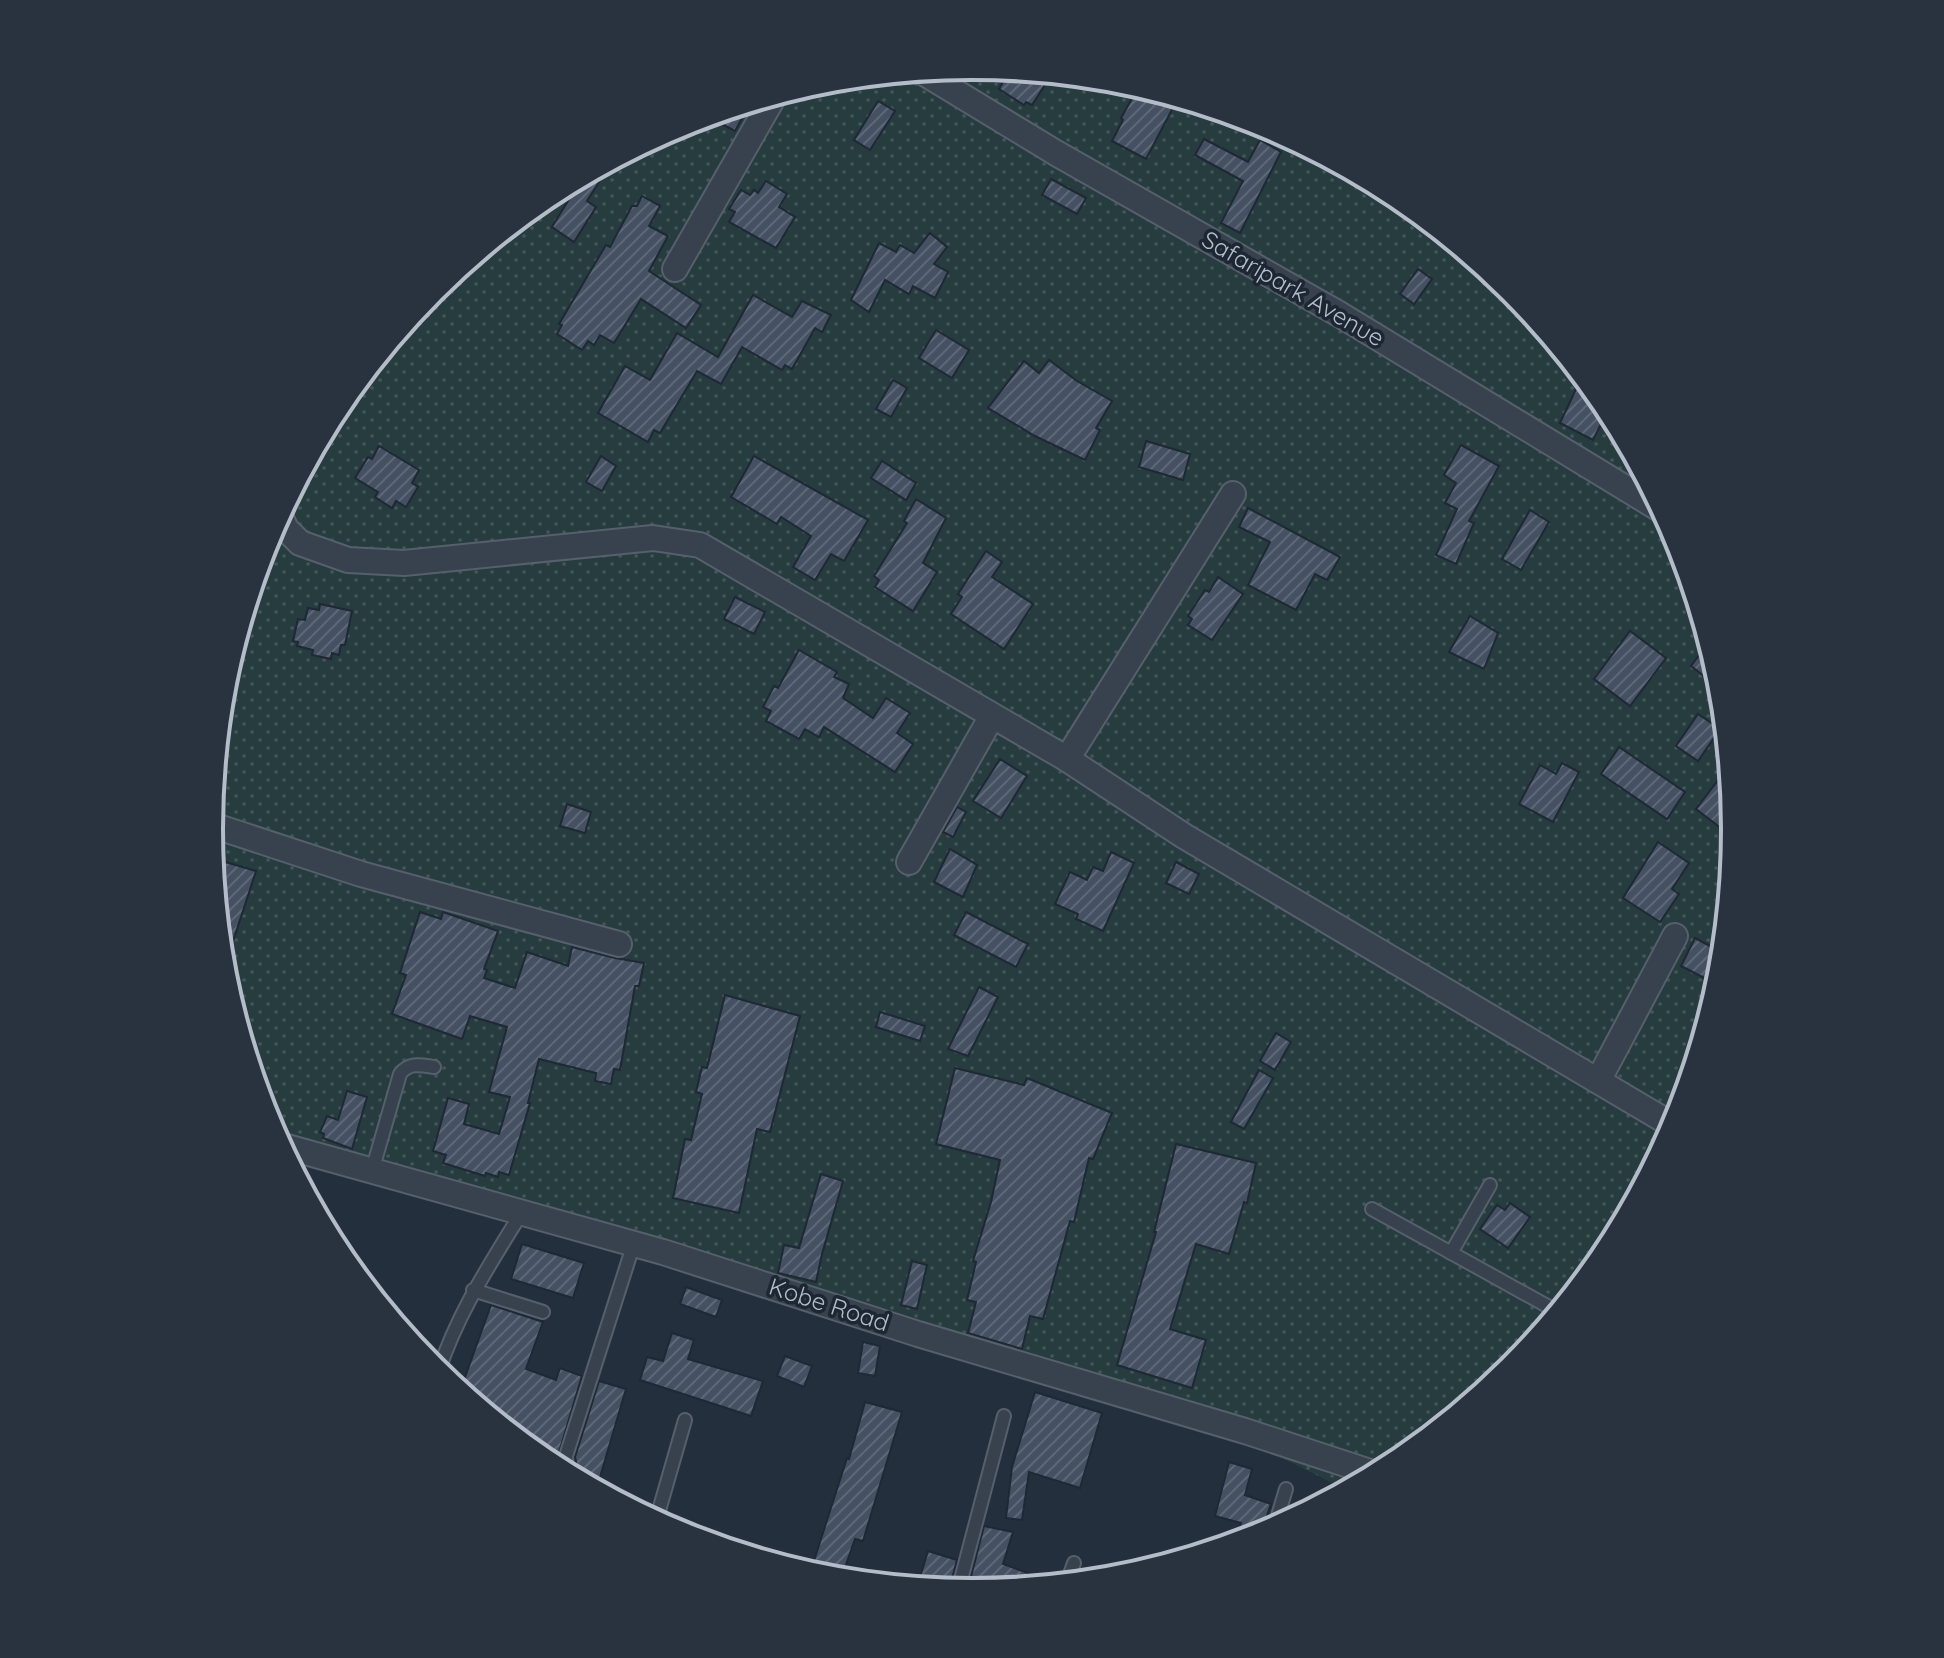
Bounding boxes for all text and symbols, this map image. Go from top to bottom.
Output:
street label: Safaripark Avenue [1197,224,1390,352]
street label: Kobe Road [766,1271,893,1338]

